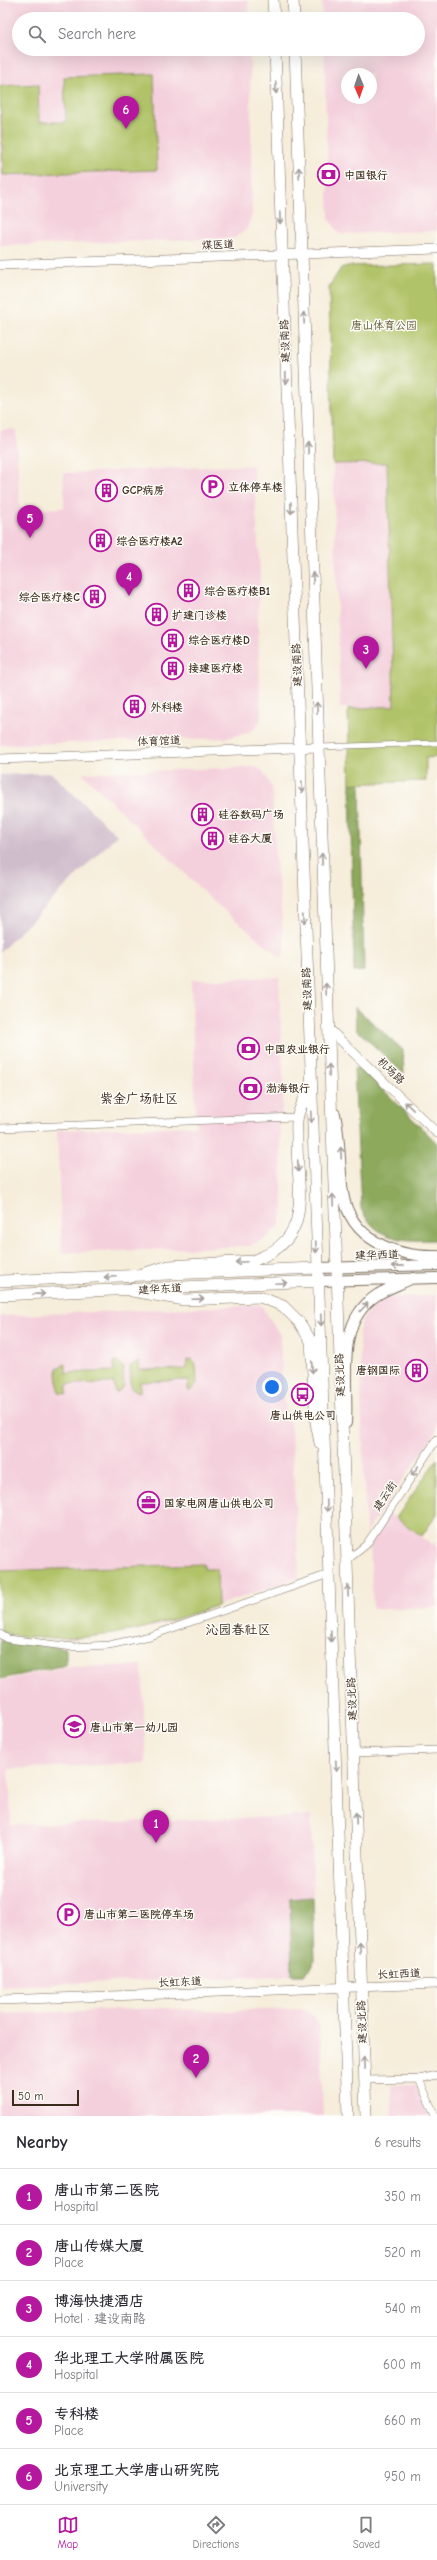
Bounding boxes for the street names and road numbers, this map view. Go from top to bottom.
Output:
street label: 煤医道 [201,238,235,252]
street label: 建设南路 [278,319,292,363]
street label: 建设南路 [290,643,304,687]
street label: 体育馆道 [137,734,181,748]
street label: 建设南路 [300,967,314,1011]
street label: 机场路 [375,1055,407,1087]
street label: 建华西道 [355,1248,399,1262]
street label: 建华东道 [138,1281,182,1297]
street label: 建设北路 [333,1353,347,1397]
street label: 建云街 [370,1478,400,1513]
street label: 建设北路 [345,1677,359,1721]
street label: 长虹西道 [377,1967,421,1981]
street label: 长虹东道 [158,1975,202,1989]
street label: 建设北路 [355,2000,369,2044]

